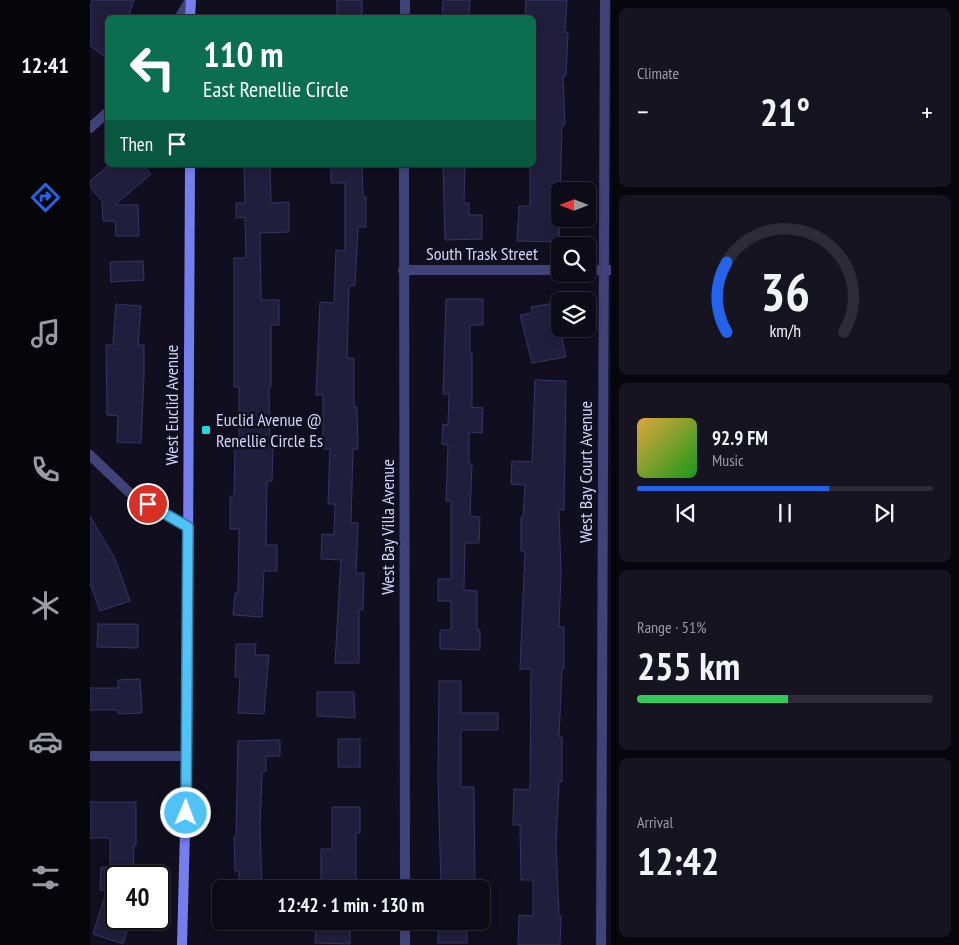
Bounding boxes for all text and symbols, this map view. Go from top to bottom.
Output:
text: 110 m [203,31,284,77]
icon: left [120,35,185,100]
text: 12:41 [21,51,69,79]
text: Climate [637,63,679,83]
text: East Renellie Circle [203,75,349,103]
text: 21° [760,87,810,136]
text: − [637,93,649,130]
text: + [921,93,933,130]
icon: arrive [163,130,191,158]
text: Then [120,132,153,156]
icon: directions [28,180,63,215]
north arrow [551,182,596,228]
map controls [551,182,596,337]
button: search [551,237,596,282]
street label: South Trask Street [426,242,538,265]
text: 36 [760,258,810,325]
button: layers [551,292,596,337]
icon: music [28,316,63,351]
text: km/h [769,319,801,342]
street label: West Euclid Avenue [160,345,183,465]
street label: West Bay Court Avenue [574,401,597,543]
place label: Euclid Avenue @ Renellie Circle Es [216,408,323,452]
marker: Euclid Avenue @ Renellie Circle Es [200,424,212,436]
text: 92.9 FM [712,426,768,450]
text: Music [712,450,744,470]
icon: phone [28,452,63,487]
street label: West Bay Villa Avenue [376,459,399,595]
pin [127,483,169,525]
icon: arrive [134,490,162,518]
icon: previous [672,499,700,527]
icon: pause [771,499,799,527]
icon: next [870,499,898,527]
icon: climate [28,588,63,623]
text: Range · 51% [637,617,706,637]
text: 255 km [637,641,740,690]
icon: car [28,724,63,759]
position arrow [159,786,211,838]
text: Arrival [637,812,673,832]
text: 12:42 [637,836,719,885]
icon: filters [28,860,63,895]
speed limit sign: 40 [105,865,170,930]
text: 12:42 · 1 min · 130 m [278,893,424,917]

